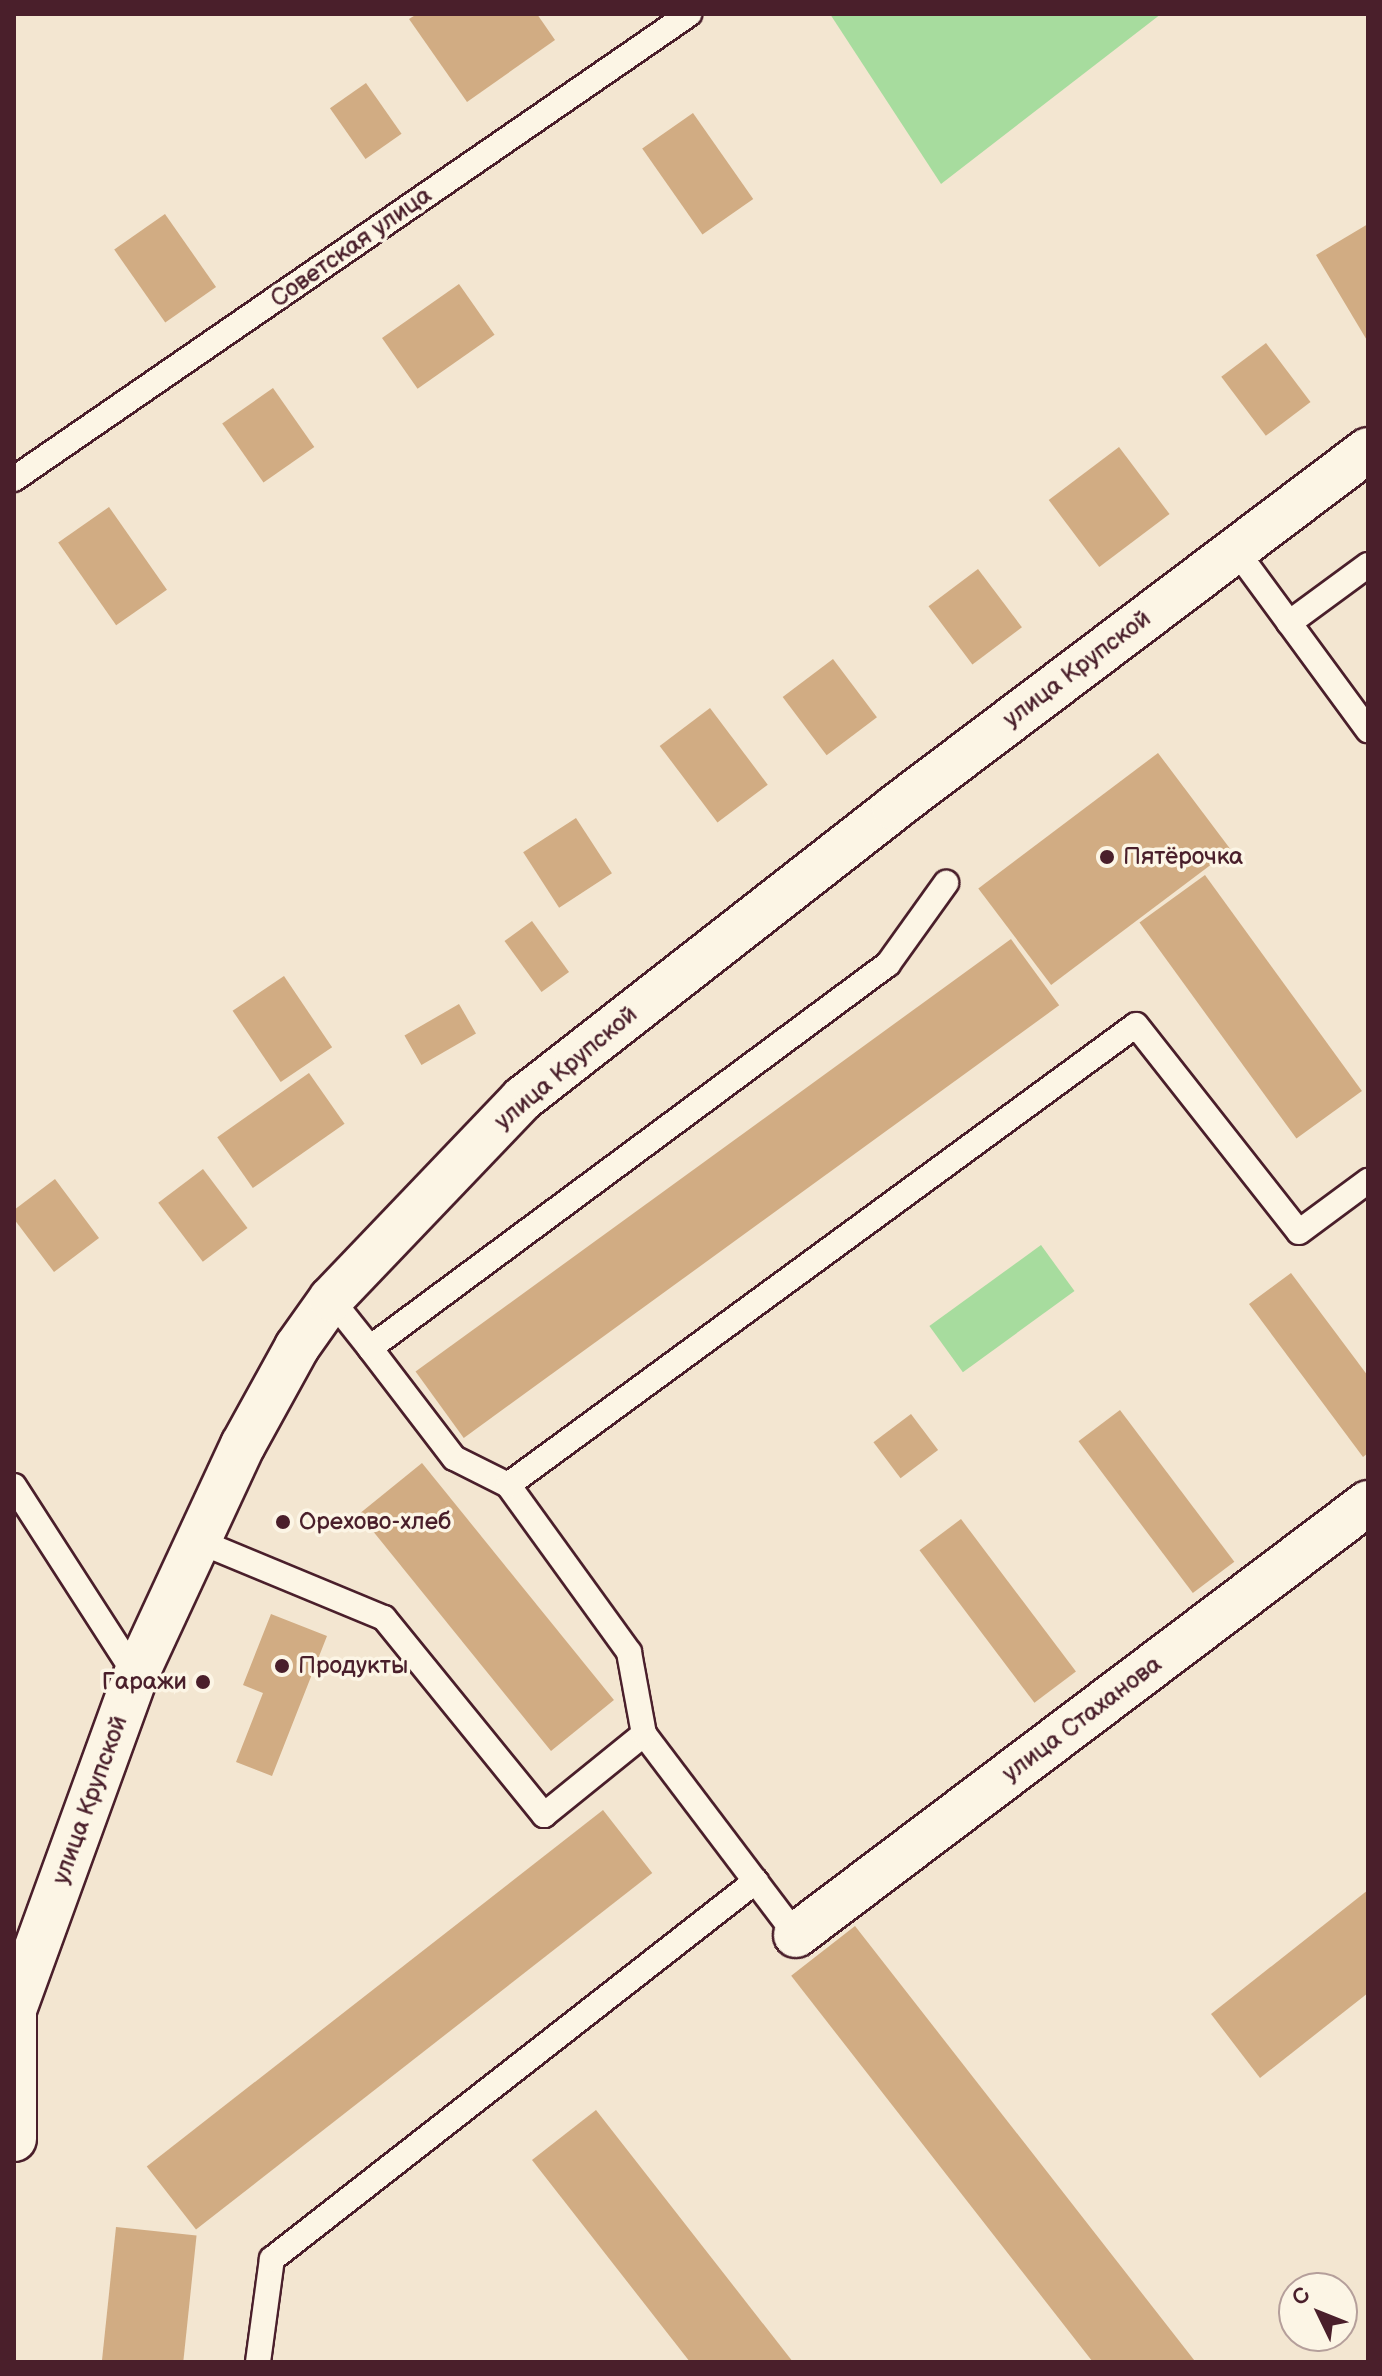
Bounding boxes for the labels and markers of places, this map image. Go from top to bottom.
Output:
place label: Пятёрочка [1123,843,1243,871]
marker: Пятёрочка [1098,848,1116,866]
place label: Орехово-хлеб [299,1508,451,1536]
marker: Орехово-хлеб [274,1513,292,1531]
place label: Продукты [298,1652,408,1680]
marker: Продукты [273,1657,291,1675]
place label: Гаражи [102,1668,187,1696]
marker: Гаражи [194,1673,212,1691]

